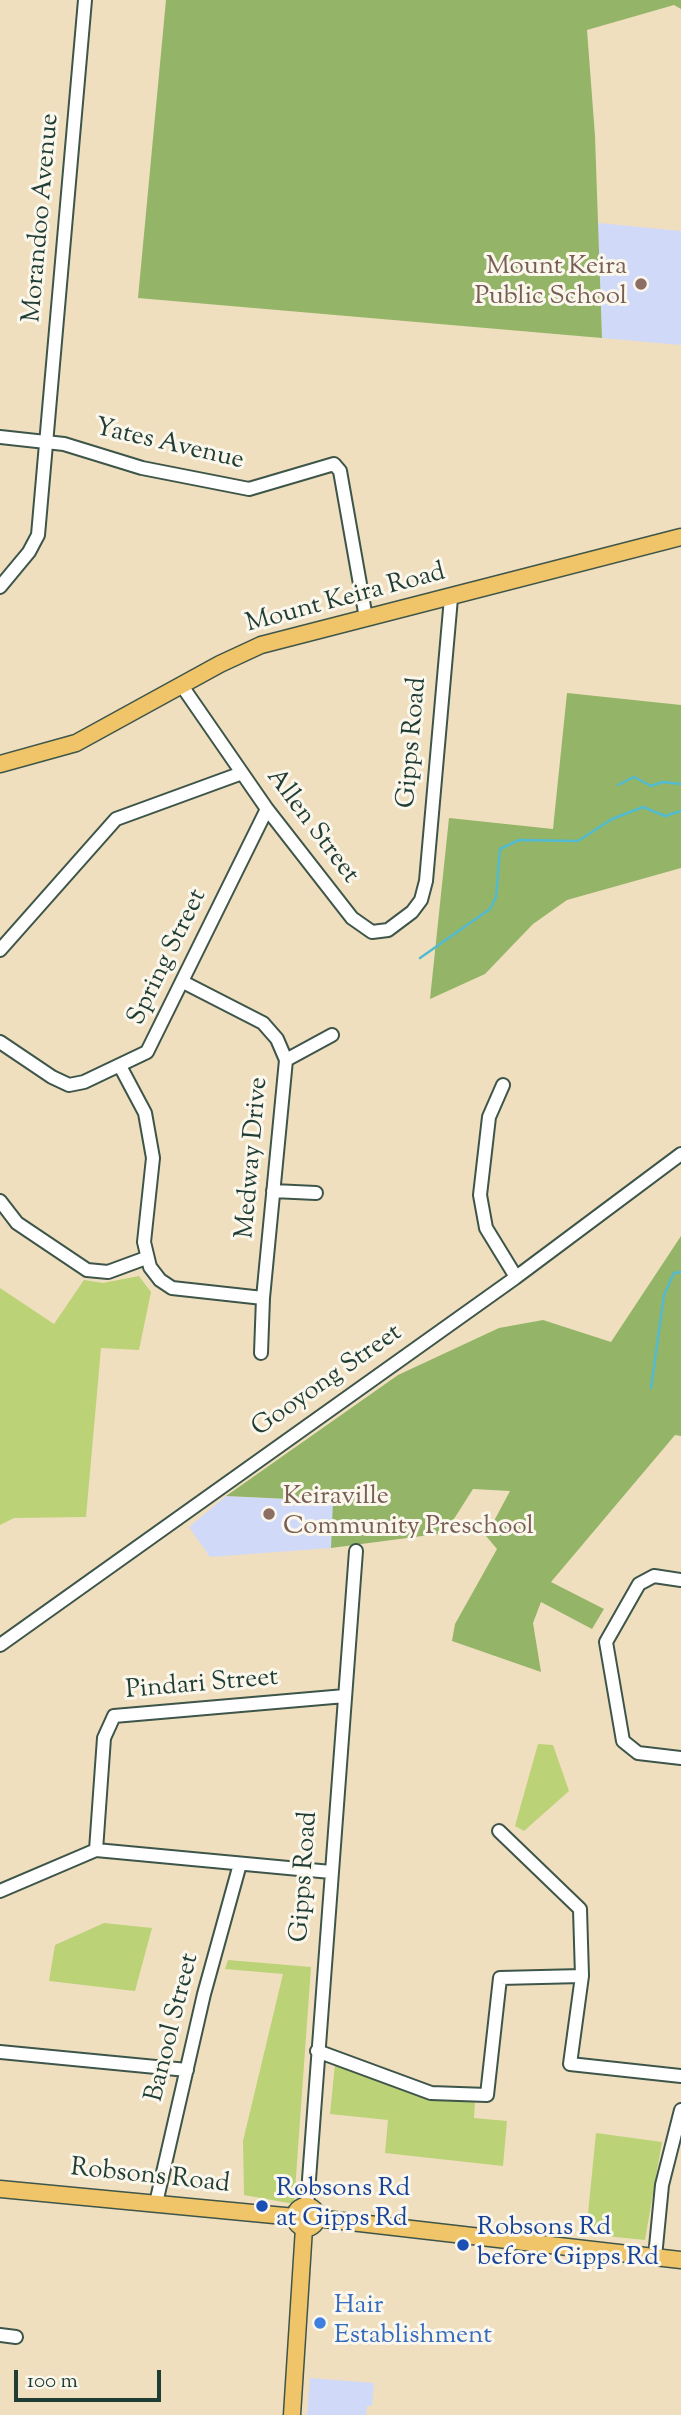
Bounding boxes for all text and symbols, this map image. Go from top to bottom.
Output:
street label: Morandoo Avenue [18,112,68,324]
place label: Mount Keira Public School [474,253,627,314]
marker: Mount Keira Public School [633,276,649,292]
street label: Yates Avenue [91,414,247,478]
street label: Mount Keira Road [243,558,449,642]
street label: Gipps Road [393,676,435,810]
street label: Allen Street [258,763,364,891]
street label: Spring Street [123,885,215,1031]
street label: Medway Drive [231,1076,277,1240]
street label: Gooyong Street [247,1319,409,1445]
place label: Keiraville Community Preschool [283,1483,534,1544]
marker: Keiraville Community Preschool [261,1506,277,1522]
street label: Pindari Street [124,1664,280,1708]
street label: Gipps Road [286,1810,326,1944]
street label: Banool Street [141,1951,207,2105]
street label: Robsons Road [69,2154,231,2202]
place label: Robsons Rd at Gipps Rd [276,2175,410,2236]
marker: Robsons Rd at Gipps Rd [254,2198,270,2214]
place label: Robsons Rd before Gipps Rd [477,2214,659,2276]
marker: Robsons Rd before Gipps Rd [455,2237,471,2253]
place label: Hair Establishment [334,2292,492,2354]
marker: Hair Establishment [312,2315,328,2331]
scale bar [18,2356,164,2400]
text: 100 m [27,2367,78,2397]

